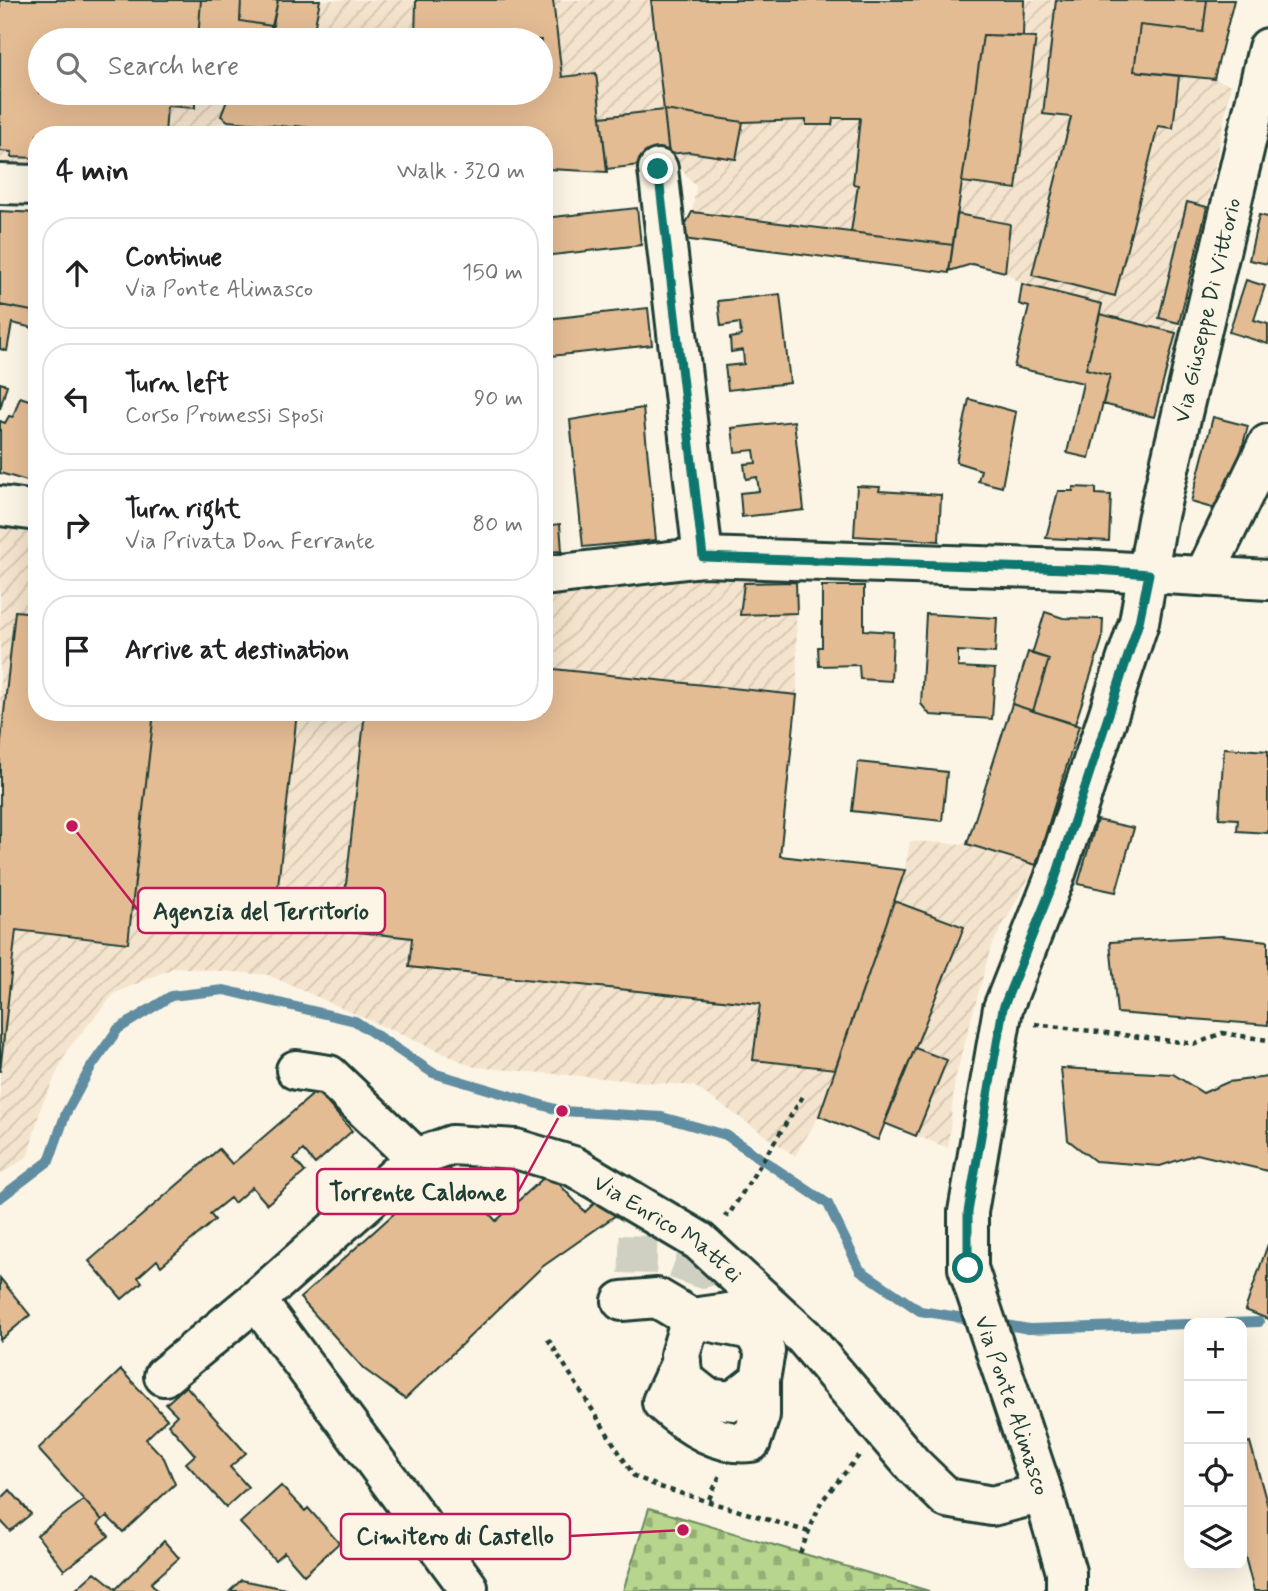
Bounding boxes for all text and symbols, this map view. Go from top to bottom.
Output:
search box [28,28,553,105]
icon: search [52,48,90,86]
text: Search here [108,50,239,84]
text: 4 min [56,152,129,191]
route end [642,153,673,184]
text: Walk · 320 m [397,157,525,187]
street label: Via Giuseppe Di Vittorio [1167,195,1249,426]
text: Continue [125,241,222,275]
icon: ahead [58,254,96,292]
text: 150 m [462,258,523,288]
text: Via Ponte Alimasco [125,275,313,305]
text: Turn left [125,367,229,401]
icon: left [58,380,96,418]
text: 90 m [474,384,523,414]
text: Corso Promessi Sposi [125,401,324,431]
text: Turn right [125,493,241,527]
icon: right [58,506,96,544]
text: 80 m [472,510,523,540]
text: Via Privata Don Ferrante [125,527,375,557]
icon: arrive [58,632,96,670]
text: Arrive at destination [125,634,349,668]
callout: Agenzia del Territorio [138,888,385,933]
text: Agenzia del Territorio [153,897,369,929]
street label: Via Enrico Mattei [587,1168,748,1290]
callout: Torrente Caldone [317,1169,518,1214]
text: Torrente Caldone [329,1178,508,1209]
route start [952,1252,983,1283]
street label: Via Ponte Alimasco [966,1312,1056,1499]
map controls [1184,1318,1247,1570]
button: + [1184,1318,1247,1381]
button: − [1184,1381,1247,1444]
button: locate [1184,1444,1247,1507]
button: layers [1184,1507,1247,1570]
callout: Cimitero di Castello [341,1514,570,1559]
text: Cimitero di Castello [356,1522,554,1553]

